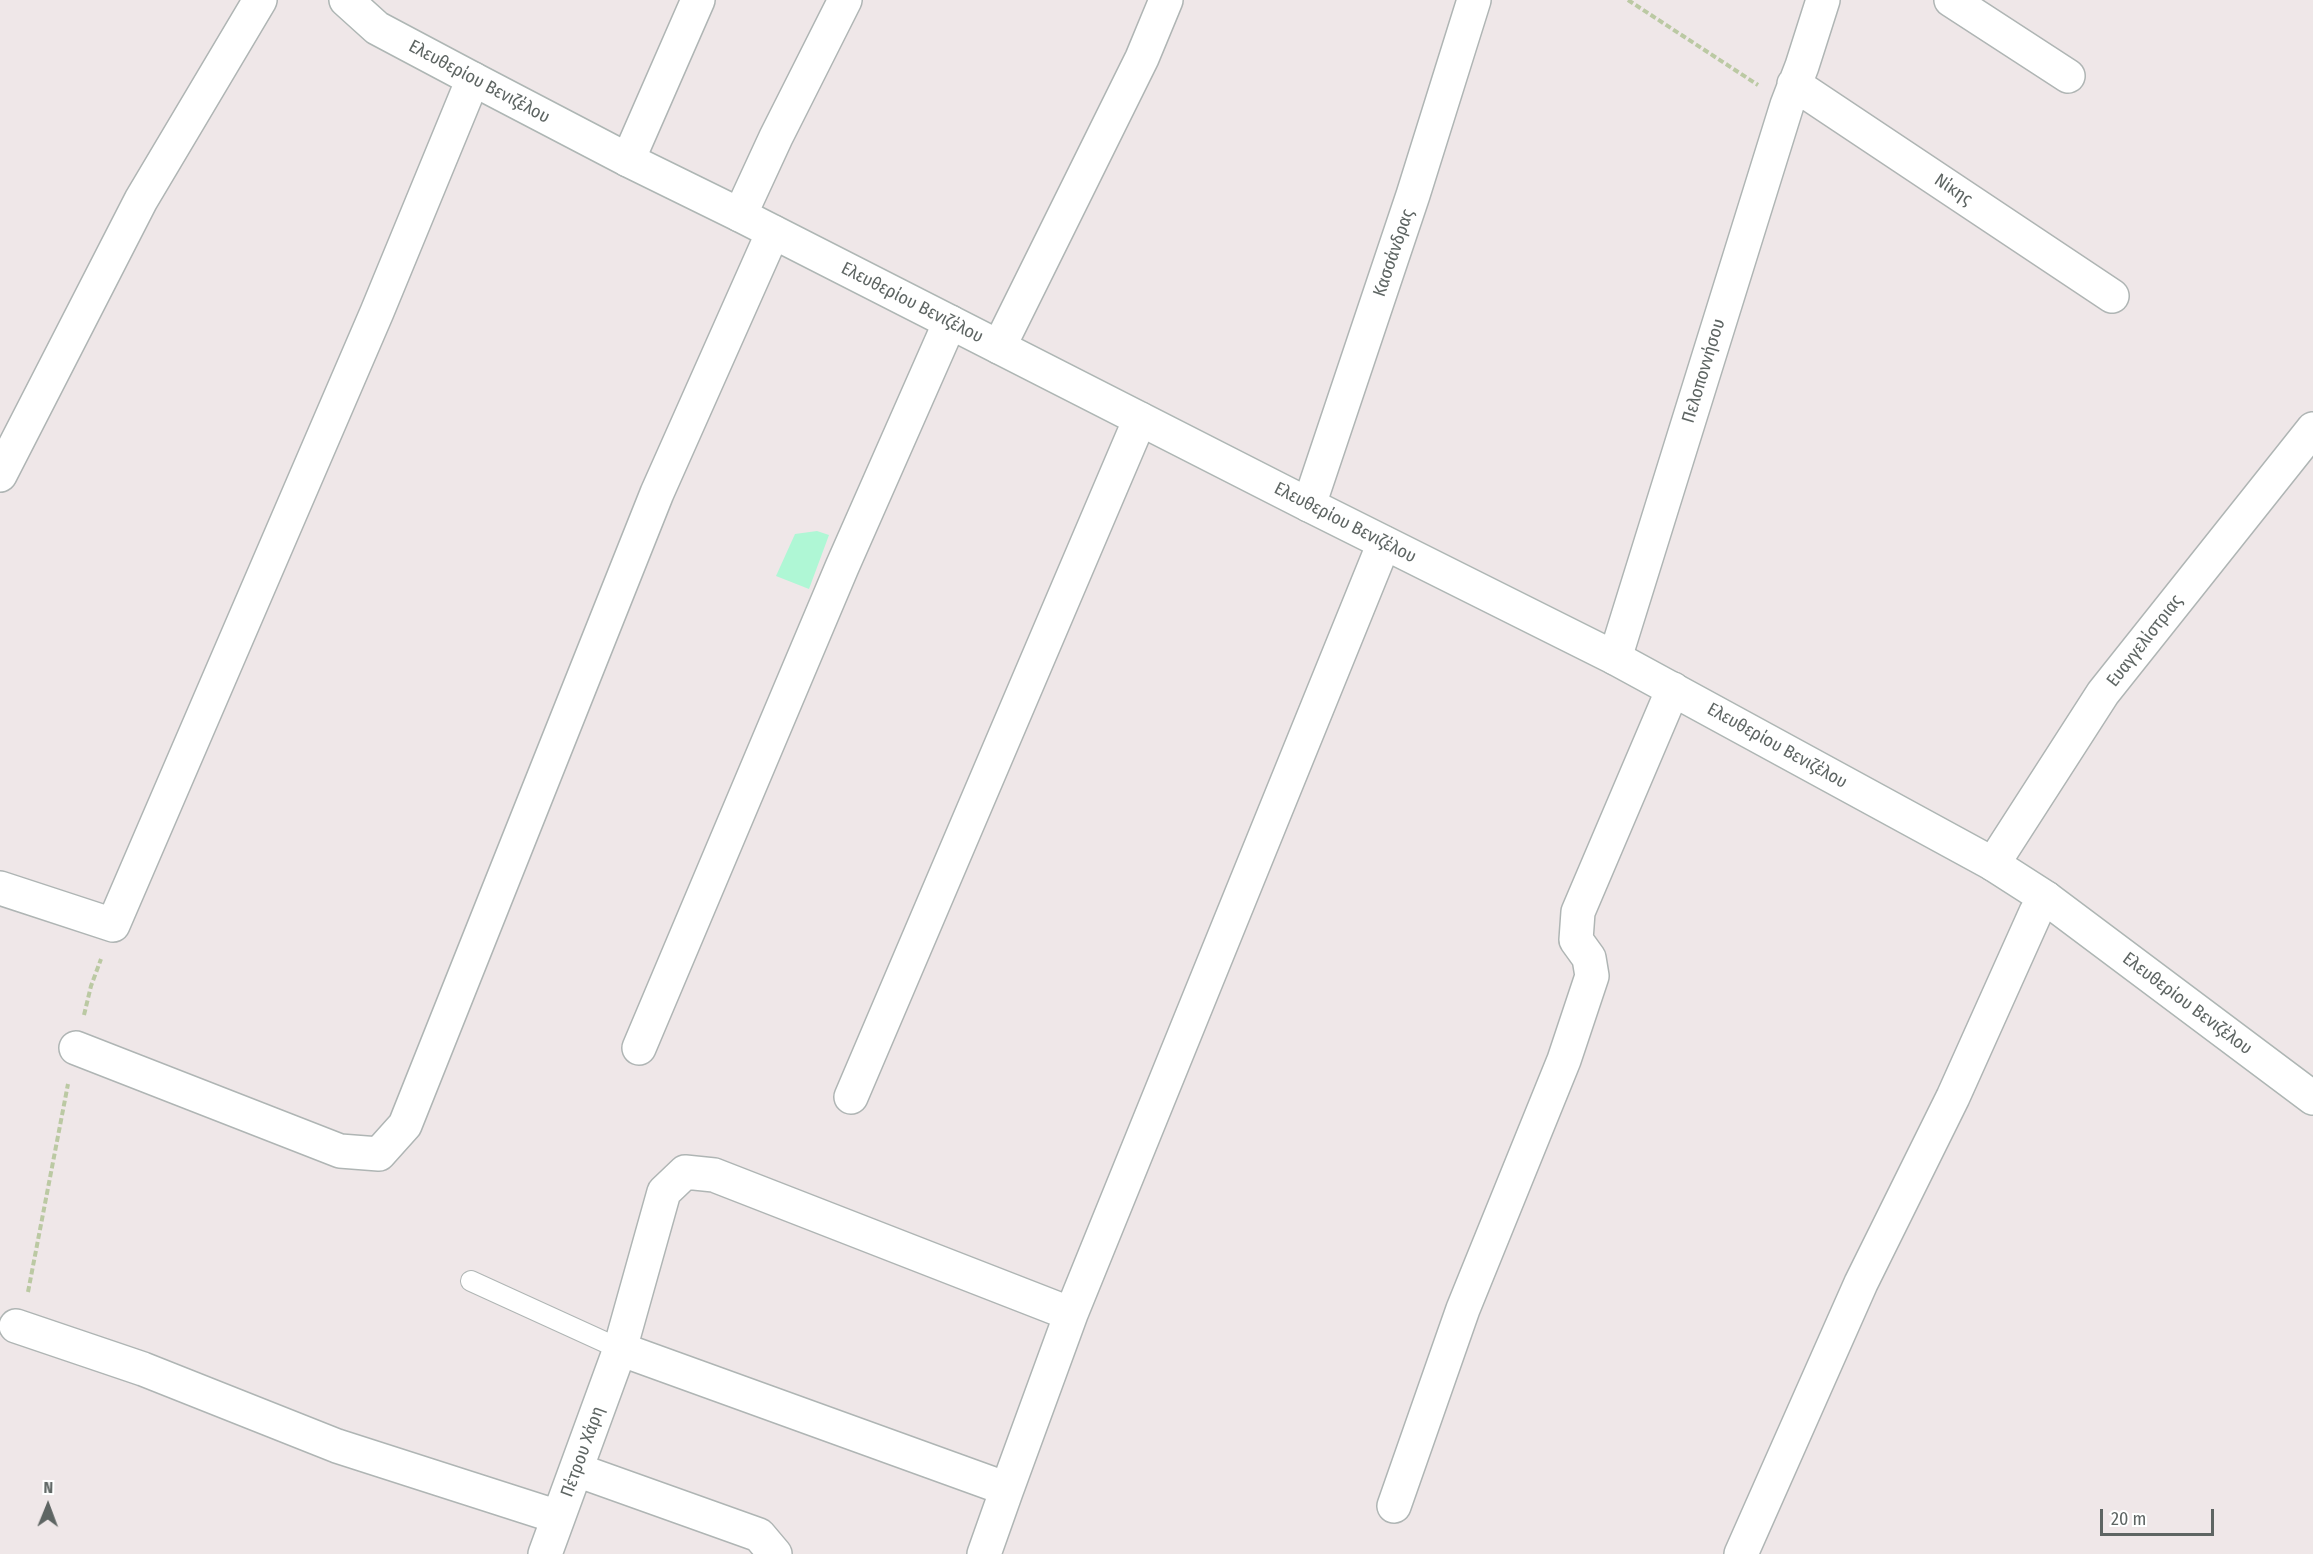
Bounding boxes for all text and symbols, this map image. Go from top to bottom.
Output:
street label: Ελευθερίου Βενιζέλου [405,36,553,128]
street label: Νίκης [1930,170,1976,210]
street label: Κασσάνδρας [1369,206,1419,300]
street label: Ελευθερίου Βενιζέλου [837,258,987,348]
street label: Πελοποννήσου [1678,316,1730,426]
street label: Ελευθερίου Βενιζέλου [1270,478,1420,568]
street label: Ευαγγελίστριας [2102,591,2188,691]
street label: Ελευθερίου Βενιζέλου [1703,699,1851,793]
street label: Ελευθερίου Βενιζέλου [2118,948,2256,1060]
street label: Πέτρου Χάρη [557,1404,609,1500]
north arrow [18,1476,78,1536]
text: N [43,1478,53,1497]
scale bar [2103,1497,2217,1535]
text: 20 m [2111,1508,2146,1530]

